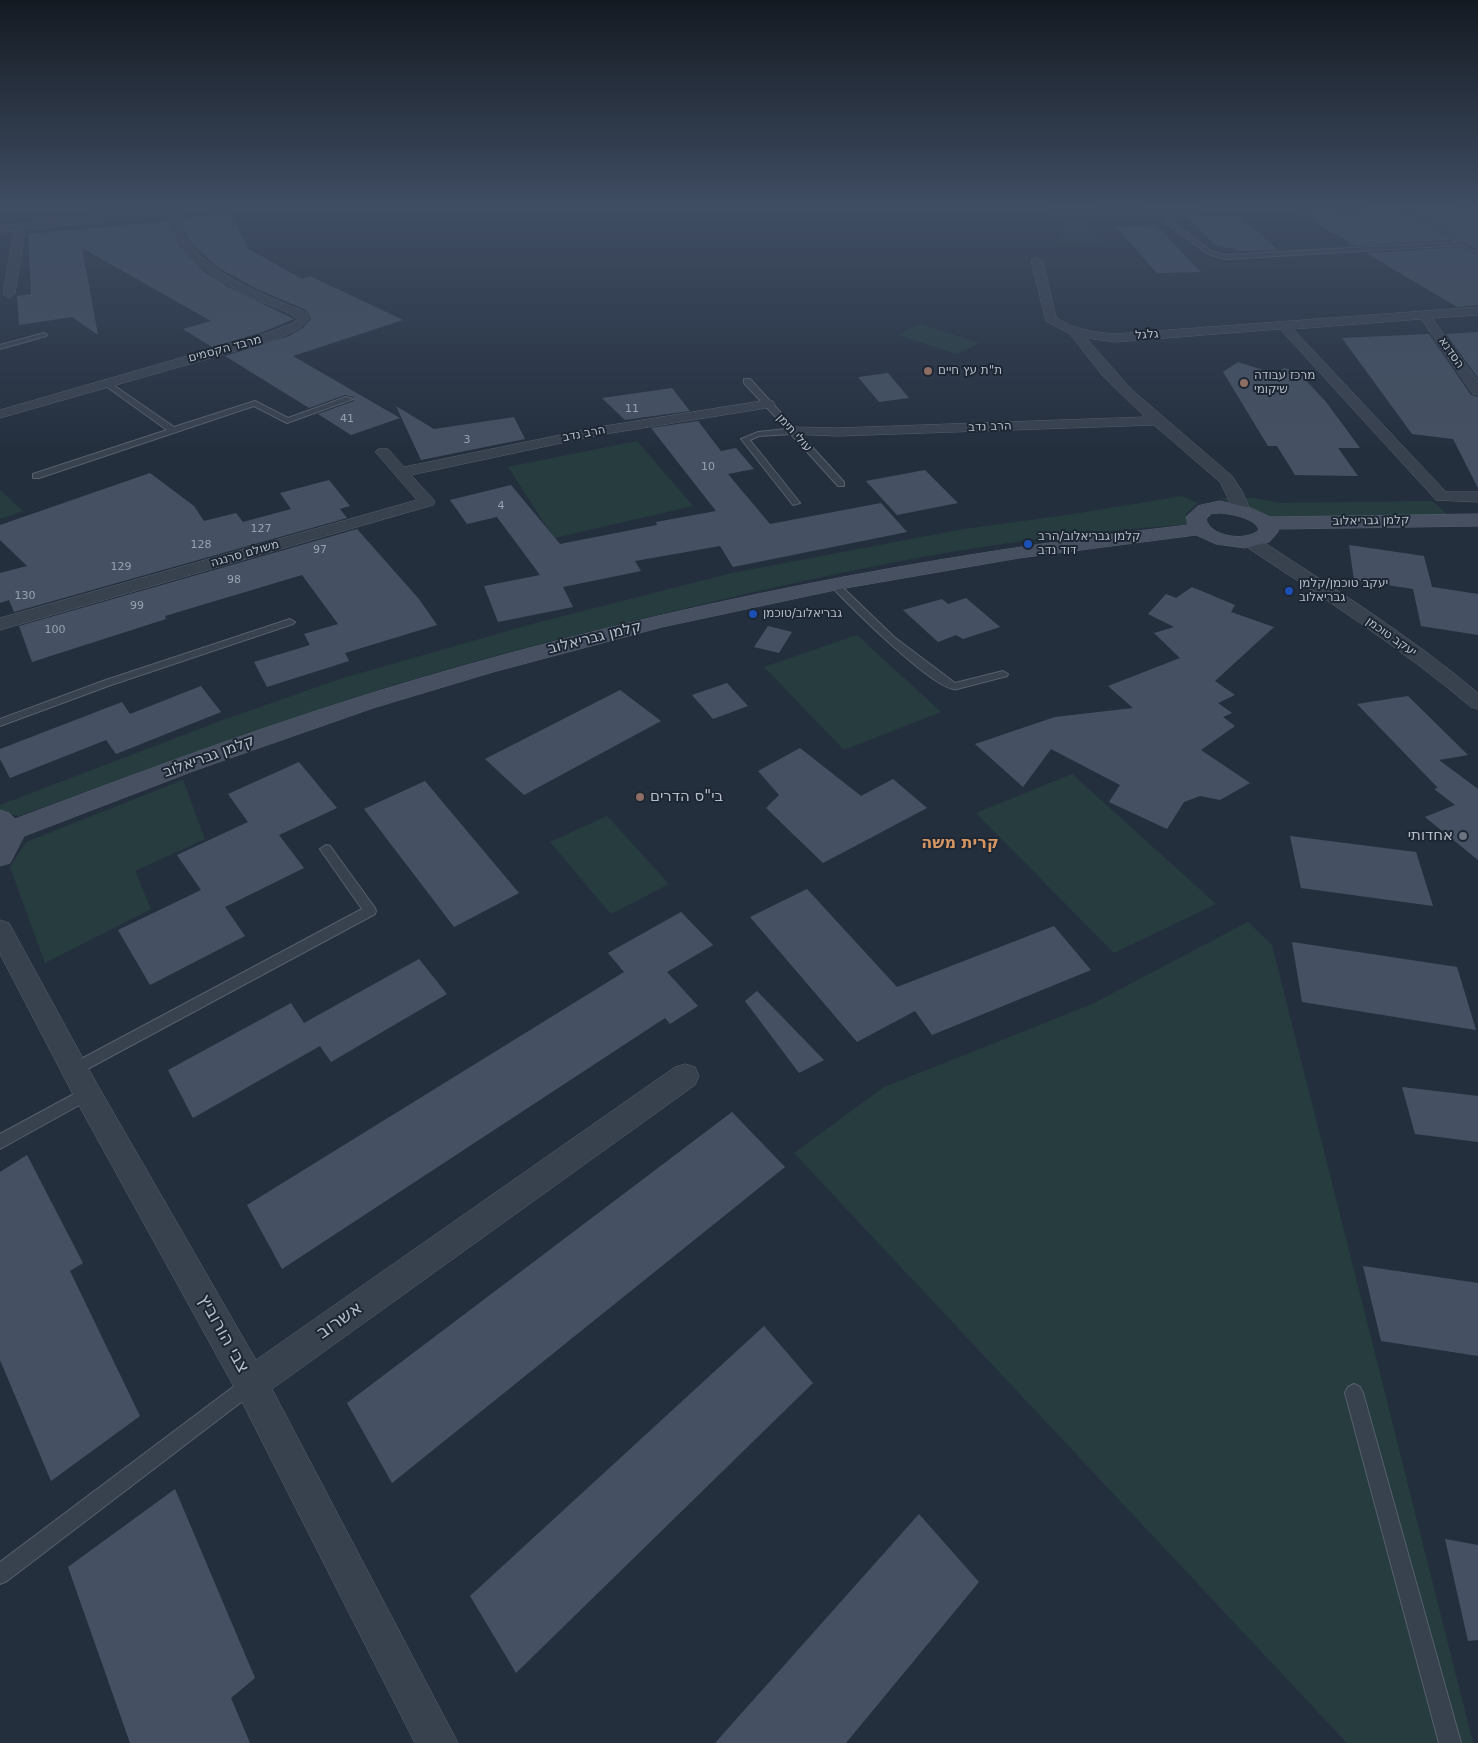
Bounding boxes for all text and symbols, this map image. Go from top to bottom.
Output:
street label: גלגל [1135,327,1159,343]
street label: מרבד הקסמים [187,332,263,366]
street label: הסדנא [1435,335,1467,371]
place label: ת"ת עץ חיים [938,364,1002,378]
marker: ת"ת עץ חיים [922,365,934,377]
place label: מרכז עבודה שיקומי [1254,369,1315,397]
marker: מרכז עבודה שיקומי [1238,377,1250,389]
house number: 11 [625,402,639,416]
street label: עולי תימן [773,411,815,455]
house number: 41 [340,412,354,426]
street label: הרב נדב [968,419,1012,435]
street label: הרב נדב [561,423,607,445]
house number: 3 [464,433,470,447]
house number: 10 [701,460,715,474]
house number: 4 [498,499,504,513]
street label: קלמן גבריאלוב [1332,513,1410,529]
house number: 127 [251,522,271,536]
place label: קלמן גבריאלוב/הרב דוד נדב [1038,530,1141,558]
street label: משולם סרנגה [209,537,281,571]
house number: 128 [191,538,211,552]
marker: קלמן גבריאלוב/הרב דוד נדב [1022,538,1034,550]
house number: 97 [313,543,327,557]
house number: 129 [111,560,131,574]
house number: 98 [227,573,241,587]
place label: יעקב טוכמן/קלמן גבריאלוב [1299,577,1388,605]
marker: יעקב טוכמן/קלמן גבריאלוב [1283,585,1295,597]
house number: 130 [15,589,35,603]
house number: 99 [130,599,144,613]
place label: גבריאלוב/טוכמן [763,607,842,621]
marker: גבריאלוב/טוכמן [747,608,759,620]
street label: יעקב טוכמן [1363,614,1419,660]
street label: קלמן גבריאלוב [546,618,644,658]
house number: 100 [45,623,65,637]
street label: קלמן גבריאלוב [161,732,257,782]
place label: בי"ס הדרים [650,788,723,806]
marker: בי"ס הדרים [634,791,646,803]
place label: אחדותי [1408,827,1453,845]
marker: אחדותי [1457,830,1469,842]
district label: קרית משה [921,834,999,854]
street label: צבי הורוביץ [193,1291,253,1377]
street label: אשרוב [313,1298,367,1344]

